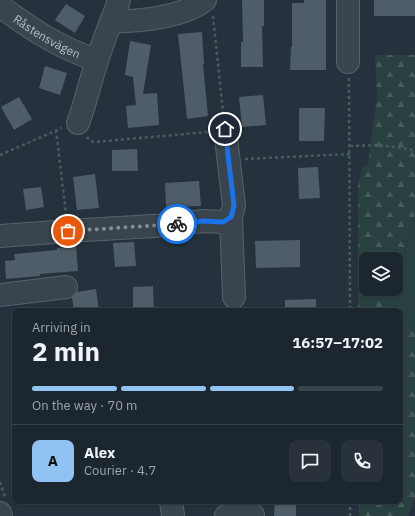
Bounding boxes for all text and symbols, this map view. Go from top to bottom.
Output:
street label: Råstensvägen [11,11,83,61]
pin [208,112,242,146]
icon: home [214,118,236,140]
courier [157,204,197,244]
icon: bike [166,213,188,235]
pin [51,214,85,248]
icon: bag [57,220,79,242]
map controls [359,252,403,296]
button: layers [359,252,403,296]
text: Arriving in [32,319,91,336]
text: 16:57–17:02 [292,333,383,352]
text: 2 min [32,334,100,368]
text: On the way · 70 m [32,397,137,414]
button: chat [289,440,331,482]
button: phone [341,440,383,482]
text: Alex [84,443,115,462]
text: A [48,451,58,470]
text: Courier · 4.7 [84,462,156,479]

